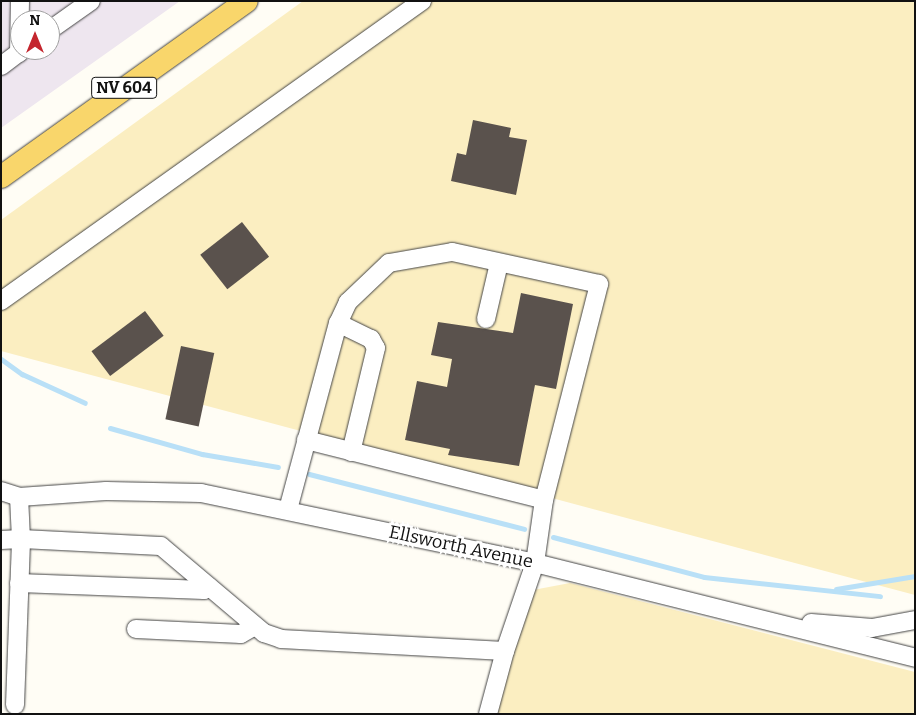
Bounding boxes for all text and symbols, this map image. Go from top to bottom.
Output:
north arrow [10,10,60,60]
text: N [30,12,40,29]
road number: NV 604 [90,75,158,102]
street label: Ellsworth Avenue [387,521,535,573]

